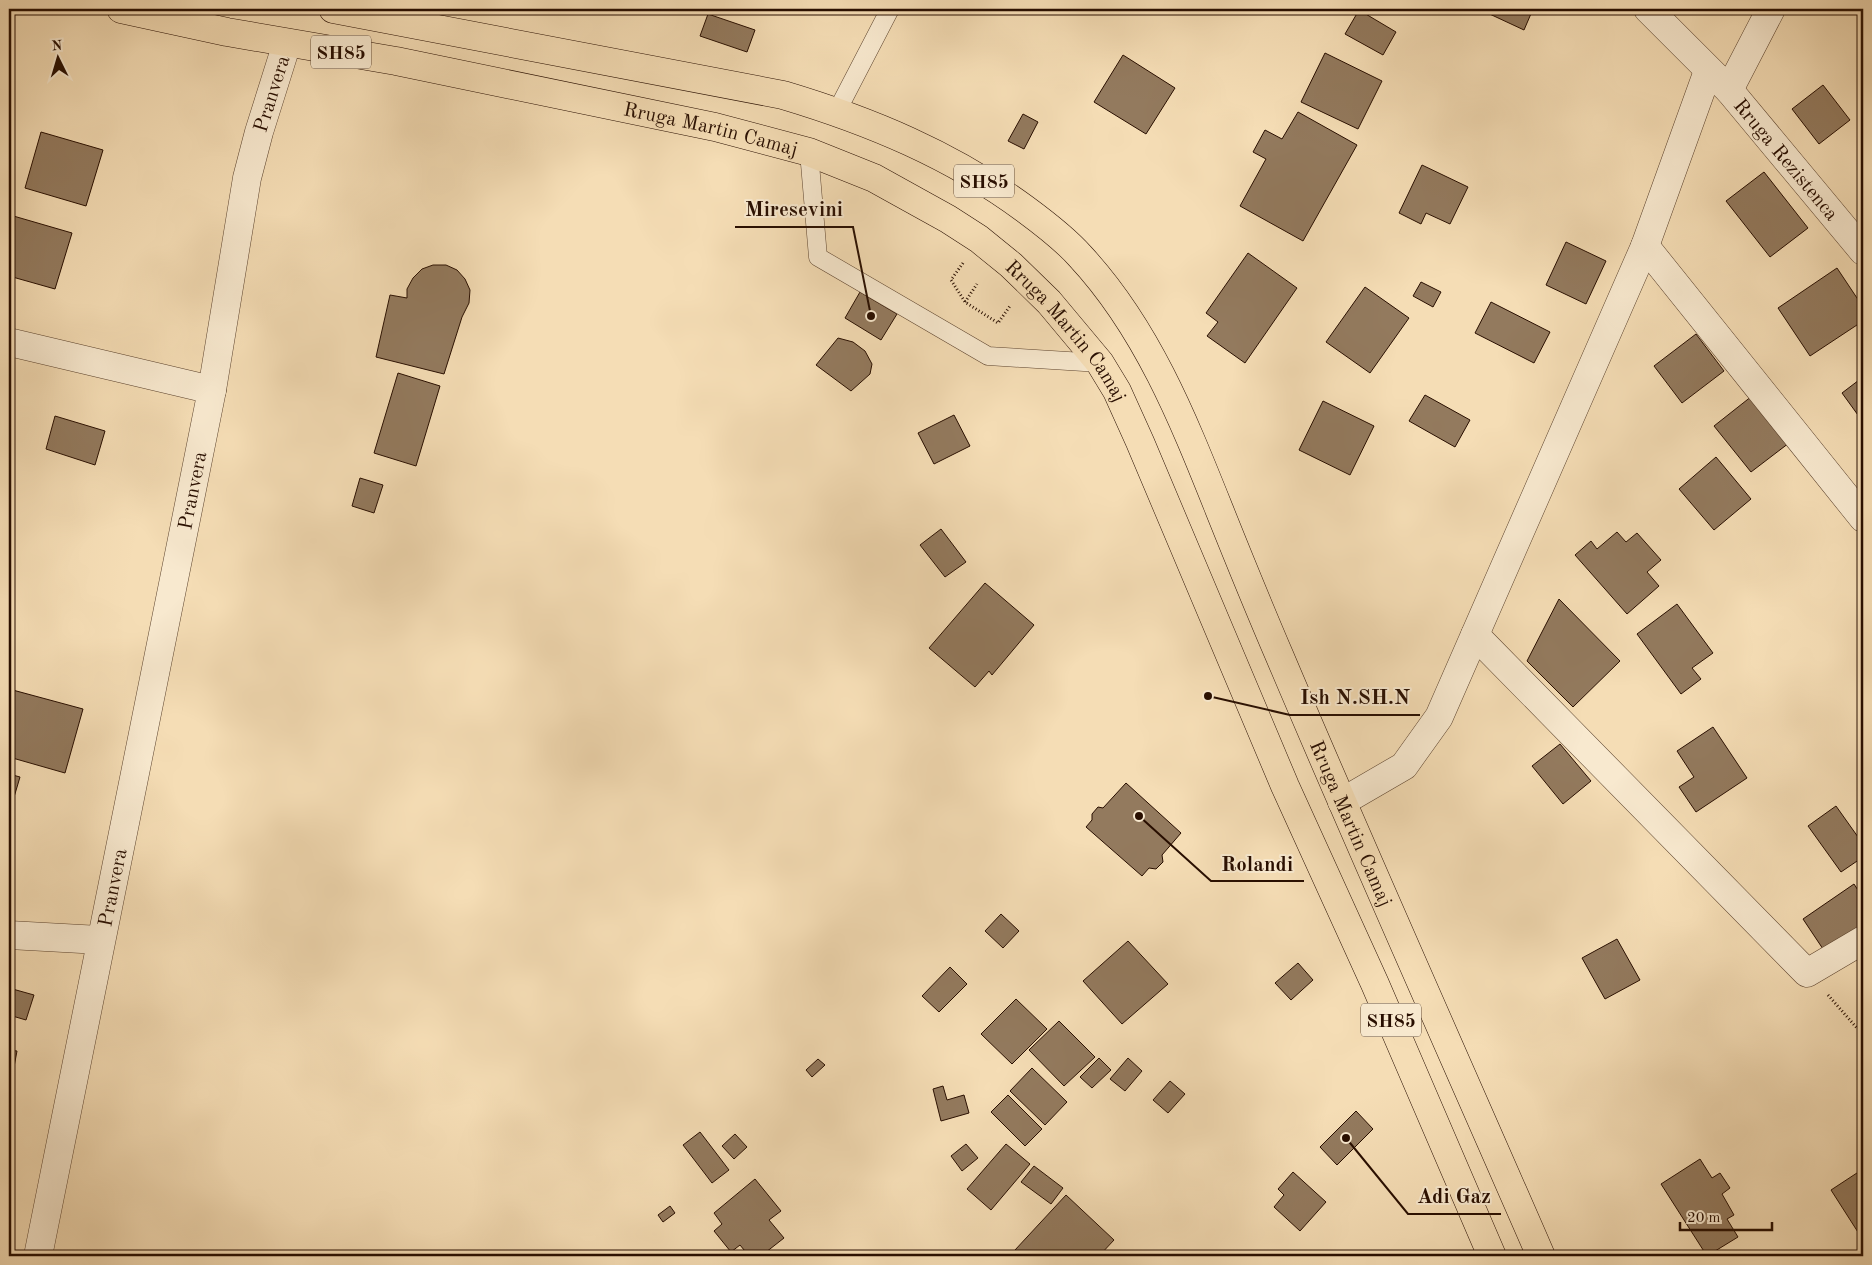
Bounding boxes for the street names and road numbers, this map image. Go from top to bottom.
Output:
road number: SH85 [311,36,371,68]
street label: Pranvera [252,53,294,135]
street label: Rruga Rezistenca [1729,96,1841,225]
street label: Rruga Martin Camaj [621,100,800,161]
road number: SH85 [954,165,1014,198]
street label: Rruga Martin Camaj [1000,257,1129,405]
street label: Pranvera [176,450,211,532]
street label: Rruga Martin Camaj [1305,738,1394,910]
street label: Pranvera [96,847,132,929]
road number: SH85 [1361,1004,1421,1036]

